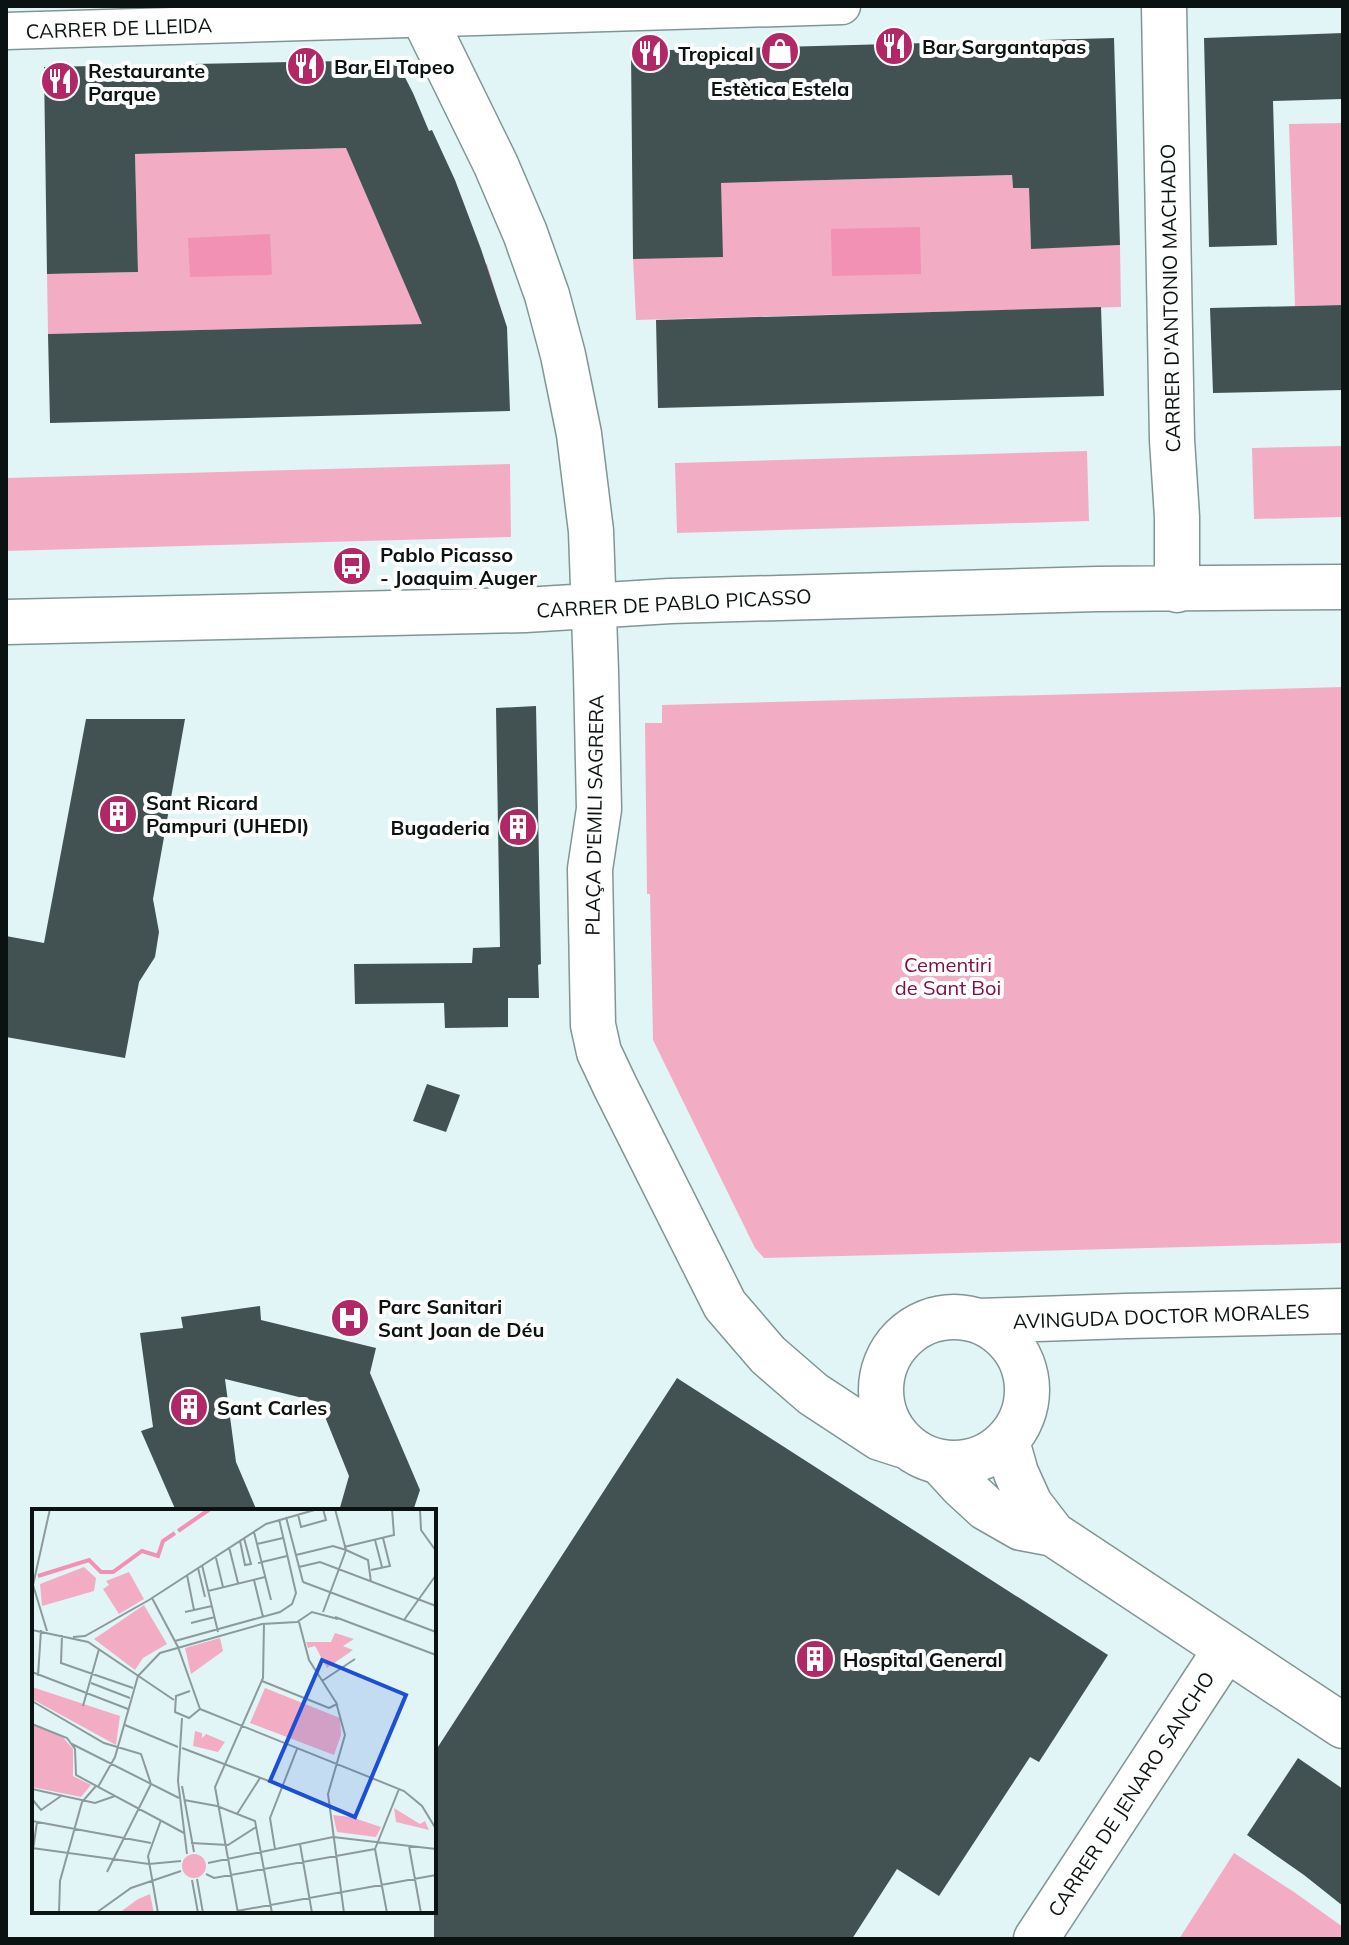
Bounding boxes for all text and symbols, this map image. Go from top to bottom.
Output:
street label: CARRER DE LLEIDA [25,12,213,44]
restaurant icon: Bar Sargantapas [873,25,915,67]
shop icon: Estètica Estela [759,30,801,72]
restaurant icon: Tropical [629,32,671,74]
place label: Bar Sargantapas [922,34,1086,59]
place label: Tropical [678,41,754,66]
restaurant icon: Bar El Tapeo [285,45,327,87]
place label: Bar El Tapeo [334,54,455,79]
place label: Restaurante Parque [88,58,205,106]
restaurant icon: Restaurante Parque [39,60,81,102]
place label: Estètica Estela [711,76,849,101]
street label: CARRER D'ANTONIO MACHADO [1155,143,1185,453]
place label: Pablo Picasso - Joaquim Auger [380,542,537,590]
bus stop icon: Pablo Picasso - Joaquim Auger [331,545,373,587]
street label: CARRER DE PABLO PICASSO [536,583,812,623]
street label: PLAÇA D'EMILI SAGRERA [579,694,609,936]
place label: Sant Ricard Pampuri (UHEDI) [146,790,309,838]
building icon: Sant Ricard Pampuri (UHEDI) [97,793,139,835]
building icon: Bugaderia [497,806,539,848]
place label: Bugaderia [391,815,490,840]
park label: Cementiri de Sant Boi [895,952,1001,1000]
place label: Parc Sanitari Sant Joan de Déu [378,1294,544,1342]
hospital icon: Parc Sanitari Sant Joan de Déu [329,1297,371,1339]
street label: AVINGUDA DOCTOR MORALES [1012,1298,1310,1334]
building icon: Sant Carles [168,1386,210,1428]
place label: Sant Carles [217,1395,327,1420]
inset map [32,1509,436,1913]
building icon: Hospital General [794,1638,836,1680]
place label: Hospital General [843,1647,1003,1672]
street label: CARRER DE JENARO SANCHO [1042,1667,1220,1921]

